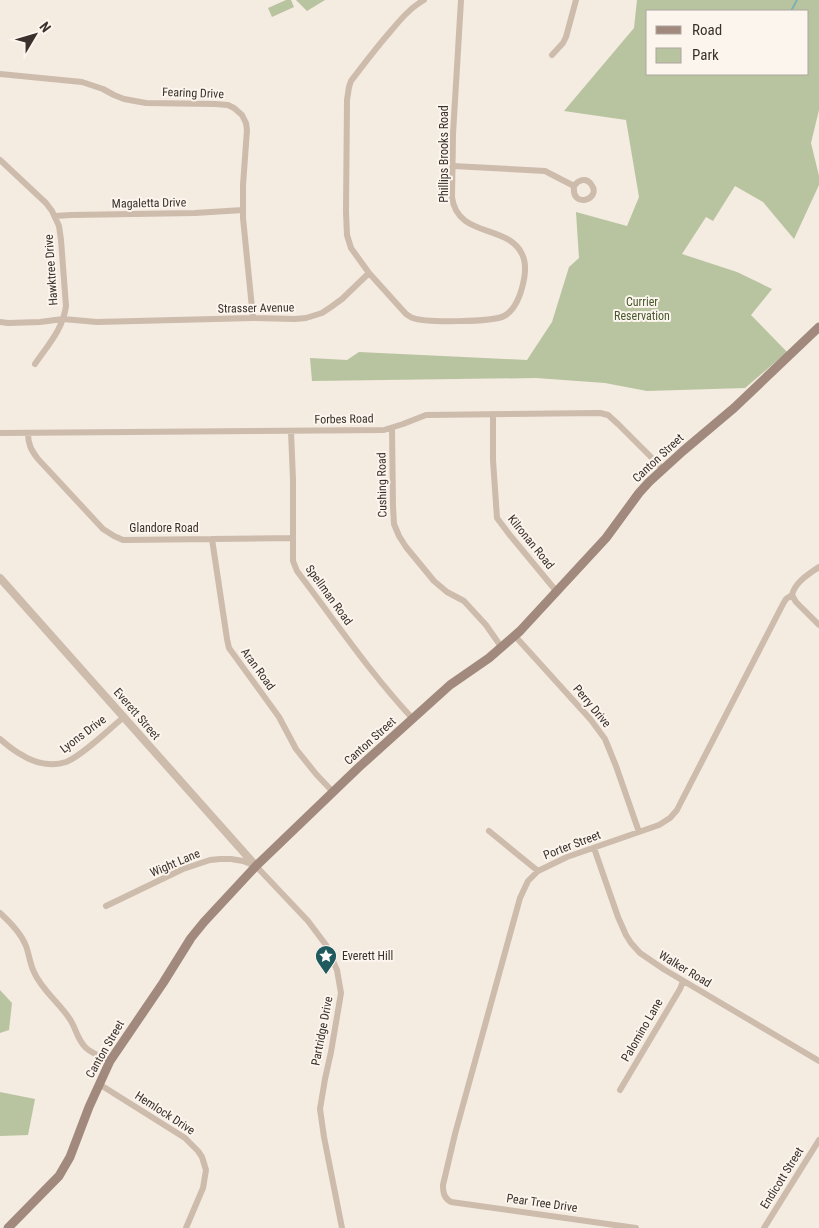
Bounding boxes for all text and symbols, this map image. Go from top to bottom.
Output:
north arrow [10,10,60,60]
legend [646,10,809,75]
text: N [36,19,54,35]
text: Road [692,21,722,39]
text: Park [692,46,719,64]
street label: Fearing Drive [162,85,225,101]
street label: Phillips Brooks Road [437,105,451,203]
street label: Magaletta Drive [112,195,187,211]
street label: Hawktree Drive [41,234,60,306]
park label: Currier Reservation [614,295,670,323]
street label: Strasser Avenue [218,300,295,316]
street label: Forbes Road [314,411,374,427]
street label: Canton Street [630,431,687,485]
street label: Cushing Road [374,452,390,518]
street label: Kilronan Road [505,512,557,572]
street label: Glandore Road [129,521,199,535]
street label: Spellman Road [303,562,355,628]
street label: Aran Road [238,645,278,693]
street label: Perry Drive [570,682,614,730]
street label: Everett Street [111,685,163,743]
street label: Lyons Drive [57,712,109,756]
street label: Canton Street [341,714,399,768]
street label: Porter Street [541,828,603,862]
street label: Wight Lane [148,846,202,880]
place icon: Everett Hill [314,944,338,975]
street label: Walker Road [656,948,714,990]
place label: Everett Hill [342,949,393,963]
street label: Partridge Drive [308,995,336,1067]
street label: Palomino Lane [618,996,666,1064]
street label: Canton Street [83,1017,127,1080]
street label: Hemlock Drive [132,1088,198,1138]
street label: Endicott Street [758,1144,807,1211]
street label: Pear Tree Drive [506,1191,579,1215]

